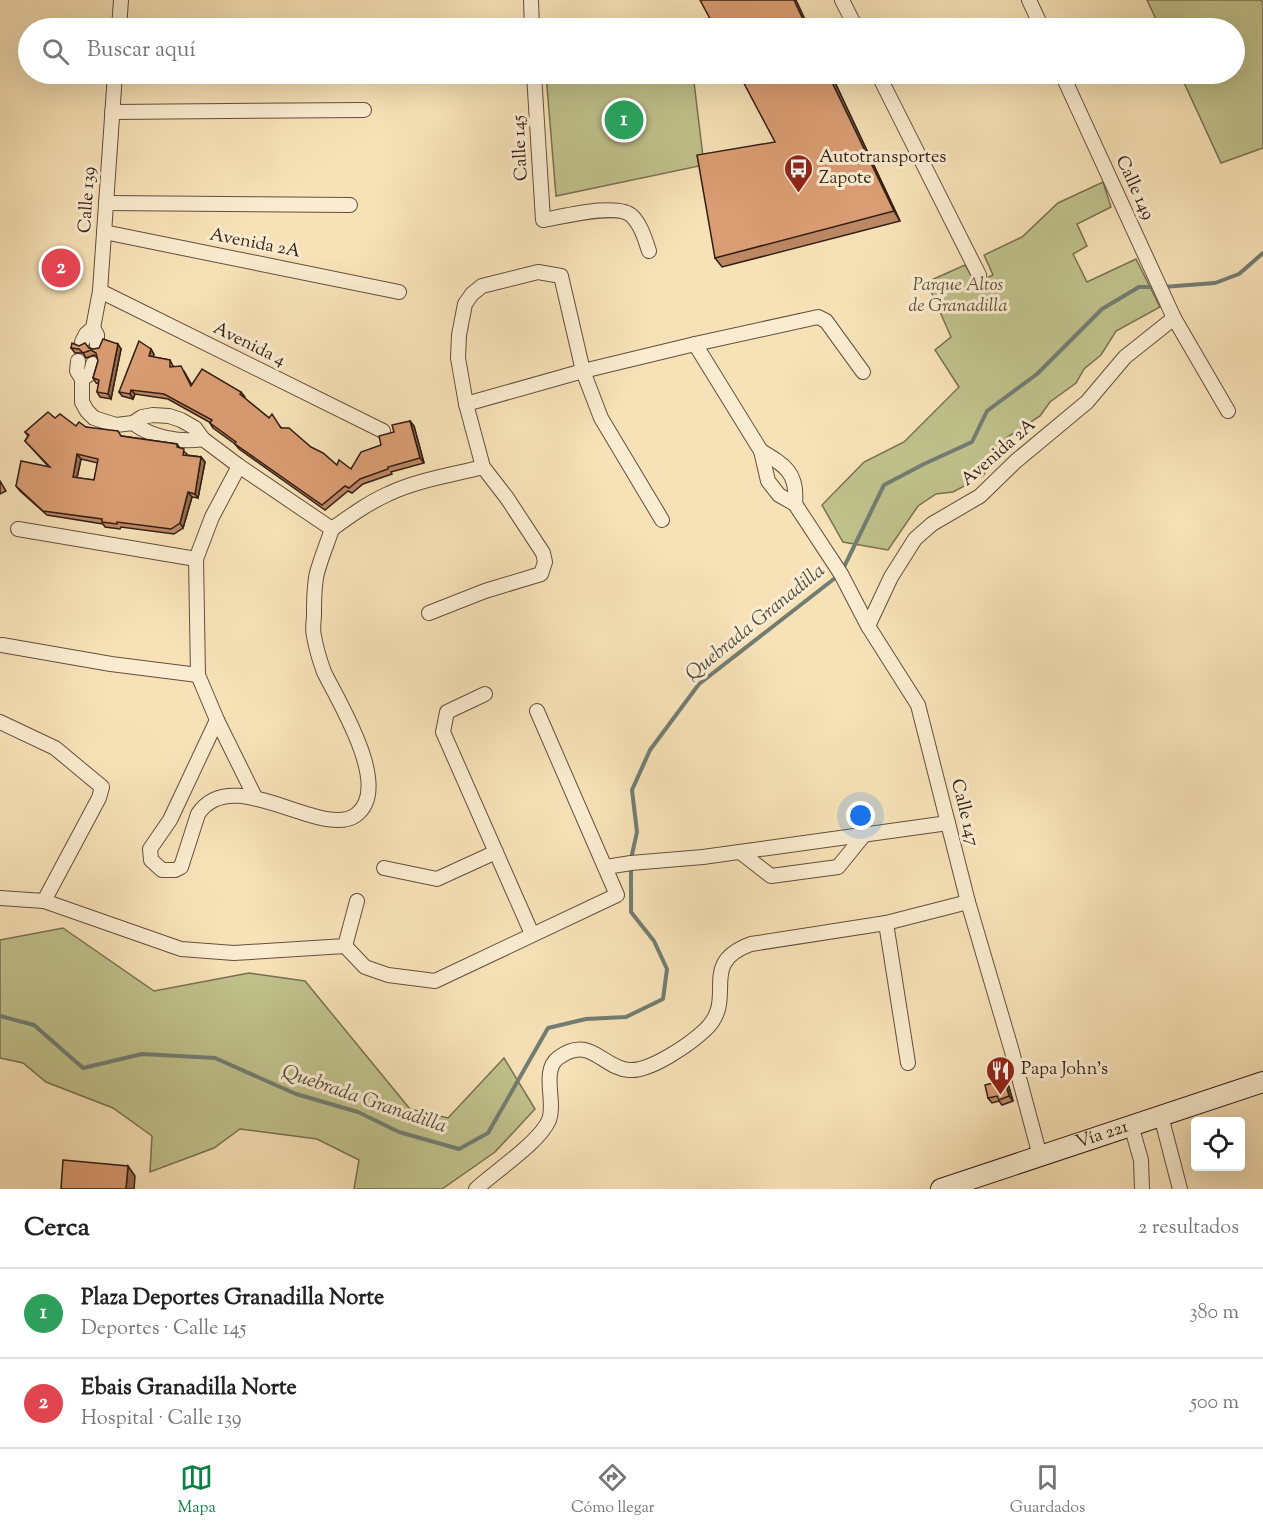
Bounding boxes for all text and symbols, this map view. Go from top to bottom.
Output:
search box [18,18,1245,84]
icon: search [39,35,72,68]
text: Buscar aquí [87,35,196,67]
pin: 1 [604,98,644,142]
street label: Calle 145 [506,114,536,182]
place label: Autotransportes Zapote [819,145,946,192]
bus stop icon: Autotransportes Zapote [782,152,814,194]
street label: Calle 149 [1108,152,1160,225]
street label: Calle 139 [73,166,103,234]
street label: Avenida 2A [207,222,303,266]
pin: 2 [42,246,80,290]
park label: Parque Altos de Granadilla [908,273,1008,320]
street label: Avenida 4 [208,316,290,374]
street label: Avenida 2A [956,413,1043,493]
water label: Quebrada Granadilla [680,557,832,689]
street label: Calle 147 [943,776,985,850]
your location [846,801,875,830]
restaurant icon: Papa John's [984,1054,1016,1096]
place label: Papa John's [1021,1057,1108,1083]
water label: Quebrada Granadilla [278,1058,450,1142]
street label: Vía 221 [1073,1115,1132,1156]
map controls [1191,1117,1245,1171]
button: locate [1191,1117,1245,1171]
text: Cerca [24,1210,90,1247]
text: 2 resultados [1138,1214,1239,1243]
text: Plaza Deportes Granadilla Norte [81,1283,384,1315]
text: 1 [40,1299,47,1328]
text: 380 m [1190,1299,1239,1328]
text: Deportes · Calle 145 [81,1315,246,1344]
text: Ebais Granadilla Norte [81,1373,297,1405]
text: 2 [39,1389,48,1418]
text: 500 m [1190,1389,1239,1418]
text: Hospital · Calle 139 [81,1405,242,1434]
tab: Mapa [178,1461,216,1520]
tab: Cómo llegar [571,1461,655,1520]
tab: Guardados [1010,1461,1085,1520]

